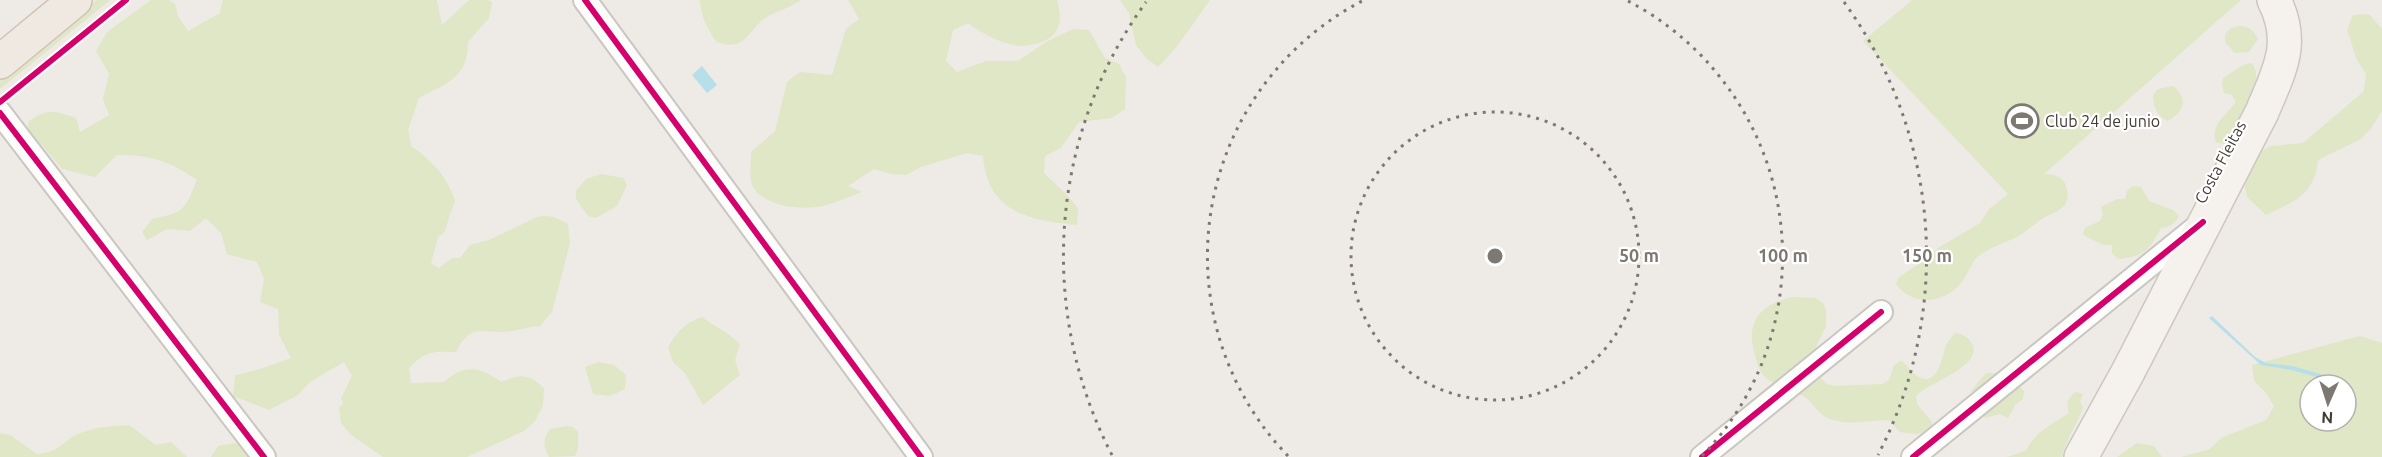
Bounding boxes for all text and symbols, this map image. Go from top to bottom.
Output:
sports icon: Club 24 de junio [2004,103,2040,139]
place label: Club 24 de junio [2045,112,2160,130]
street label: Costa Fleitas [2191,118,2249,206]
text: 50 m [1619,245,1659,265]
text: 100 m [1758,245,1808,265]
text: 150 m [1902,245,1952,265]
centre of rings [1485,246,1505,266]
north arrow [2298,373,2358,433]
text: N [2321,409,2334,427]

